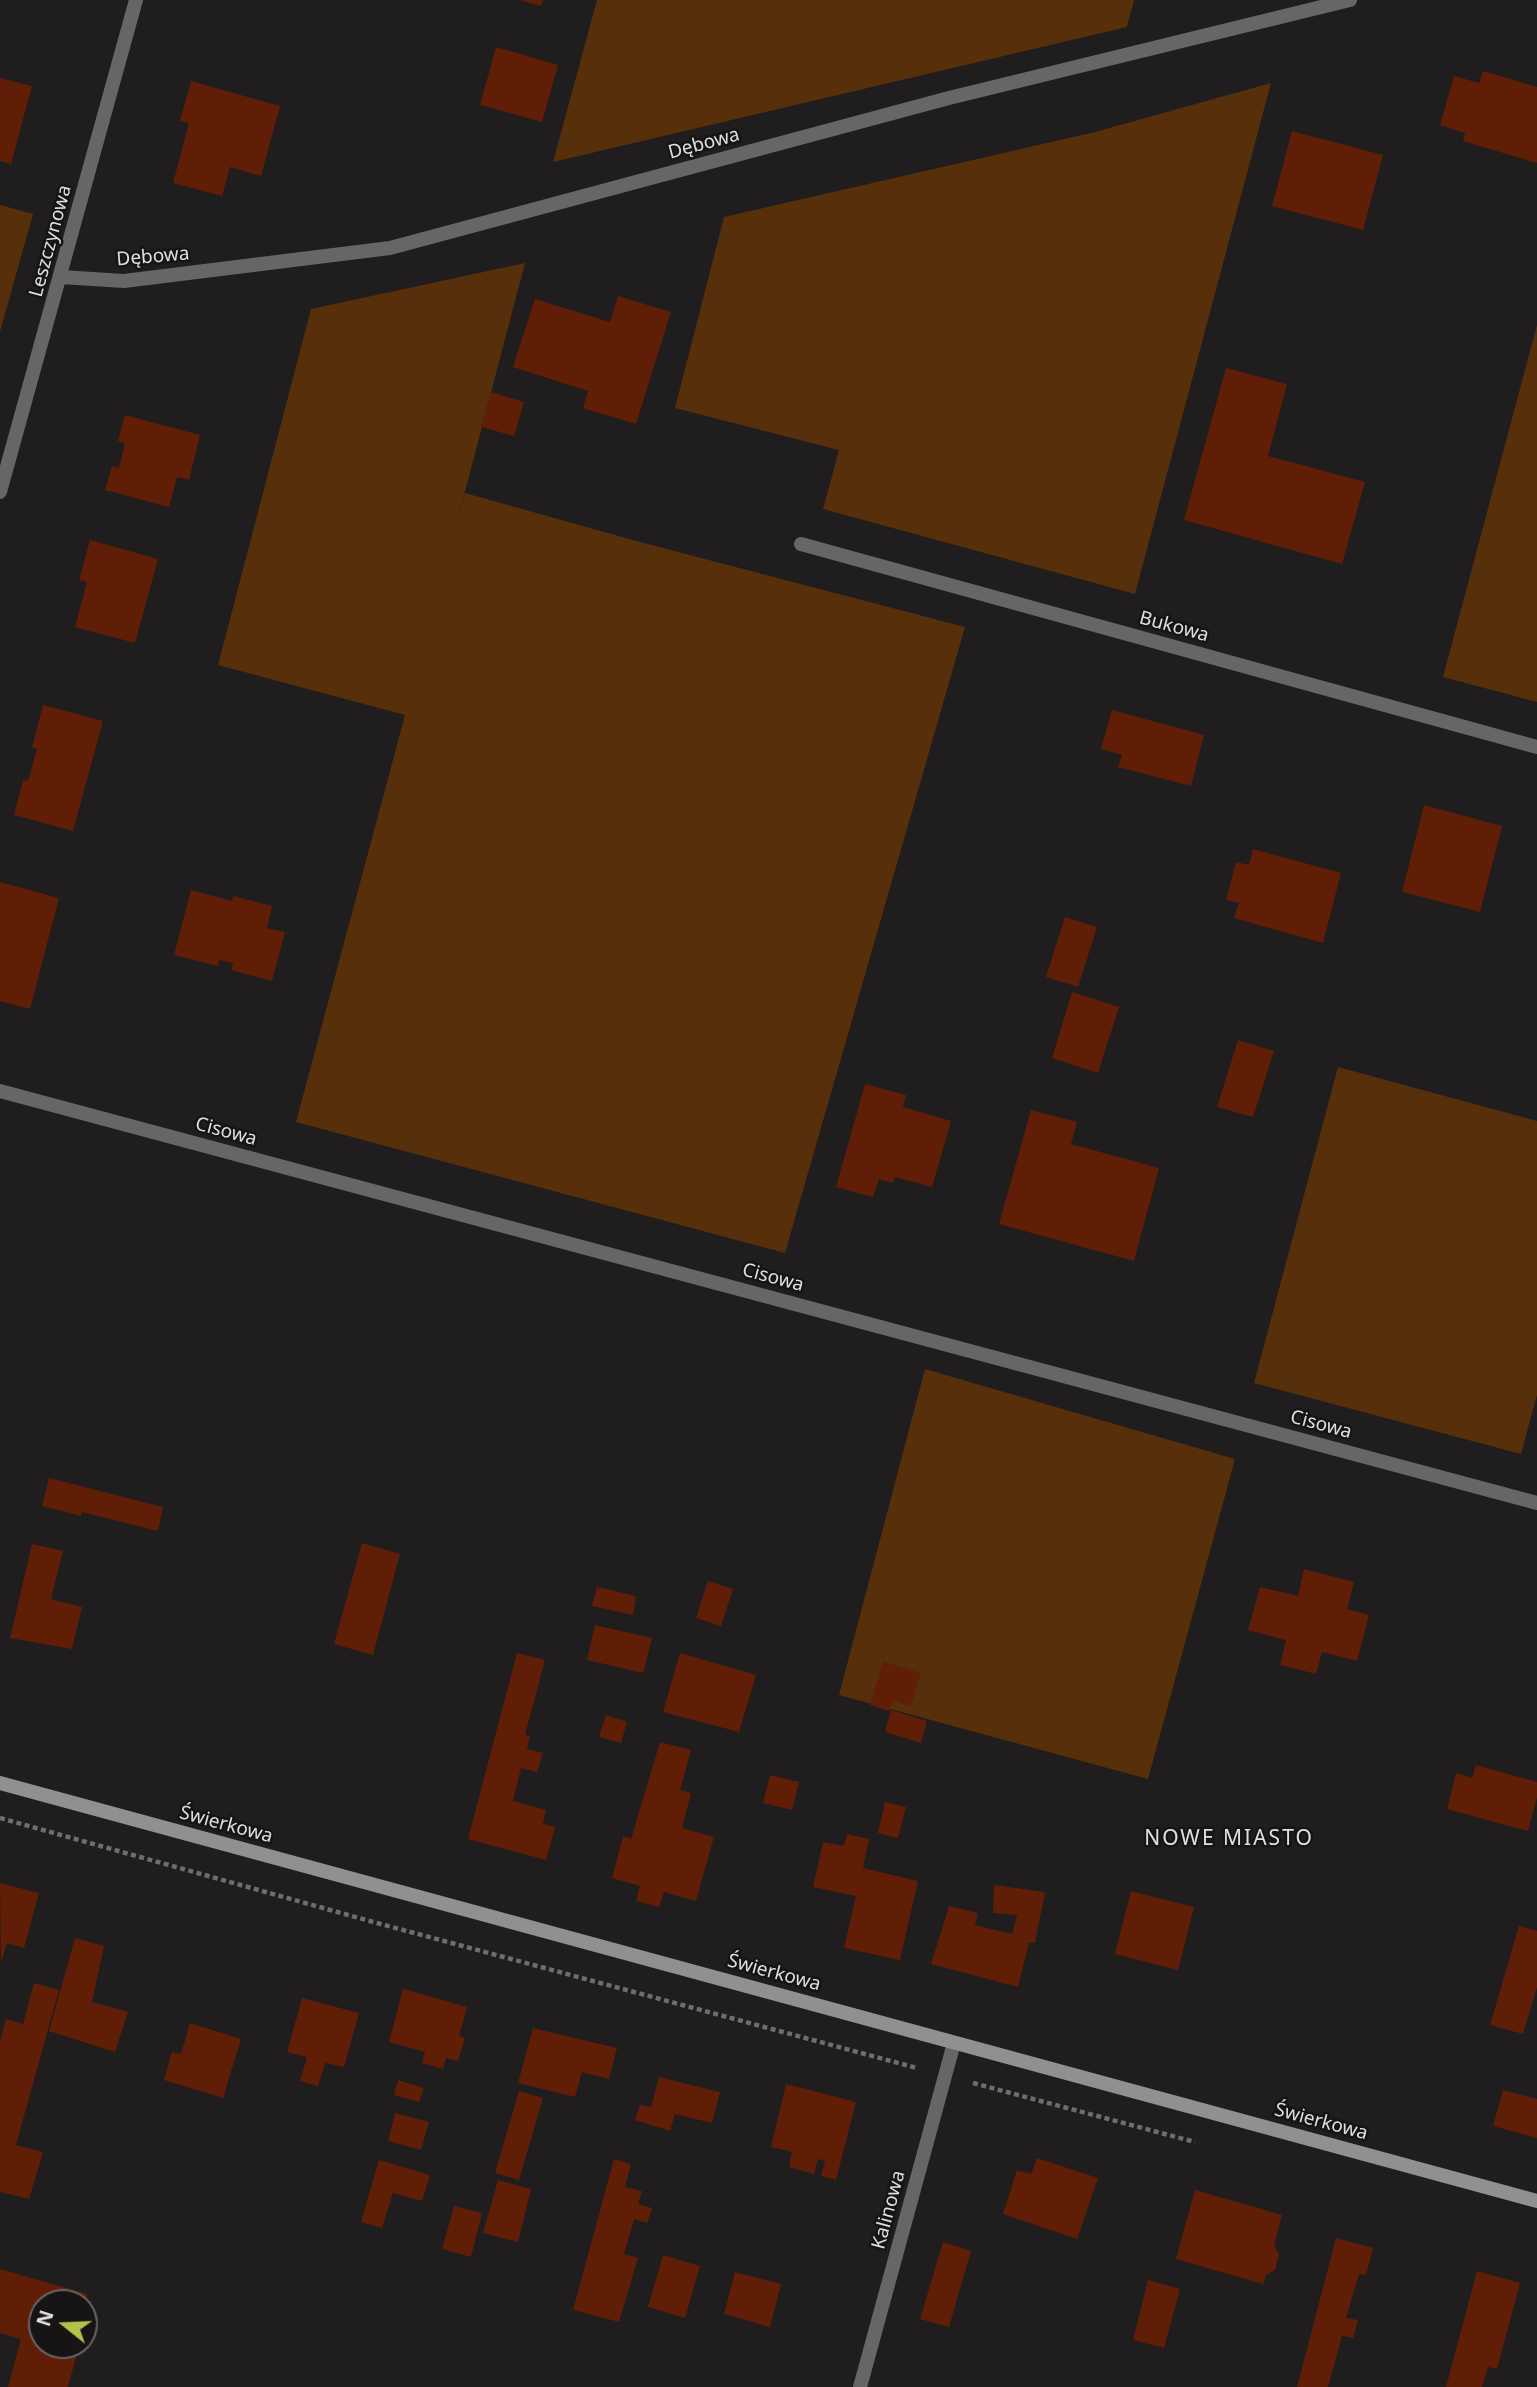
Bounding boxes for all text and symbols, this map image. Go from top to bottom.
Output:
street label: Dębowa [666,124,742,164]
street label: Leszczynowa [25,183,77,299]
street label: Dębowa [116,242,190,272]
street label: Bukowa [1137,607,1211,647]
street label: Cisowa [193,1113,259,1151]
street label: Cisowa [740,1259,806,1297]
street label: Cisowa [1288,1406,1354,1444]
street label: Świerkowa [177,1802,275,1848]
district label: NOWE MIASTO [1146,1826,1312,1852]
street label: Świerkowa [725,1950,823,1996]
street label: Świerkowa [1272,2099,1370,2145]
street label: Kalinowa [868,2168,910,2252]
north arrow [28,2289,98,2359]
text: N [30,2307,60,2330]

